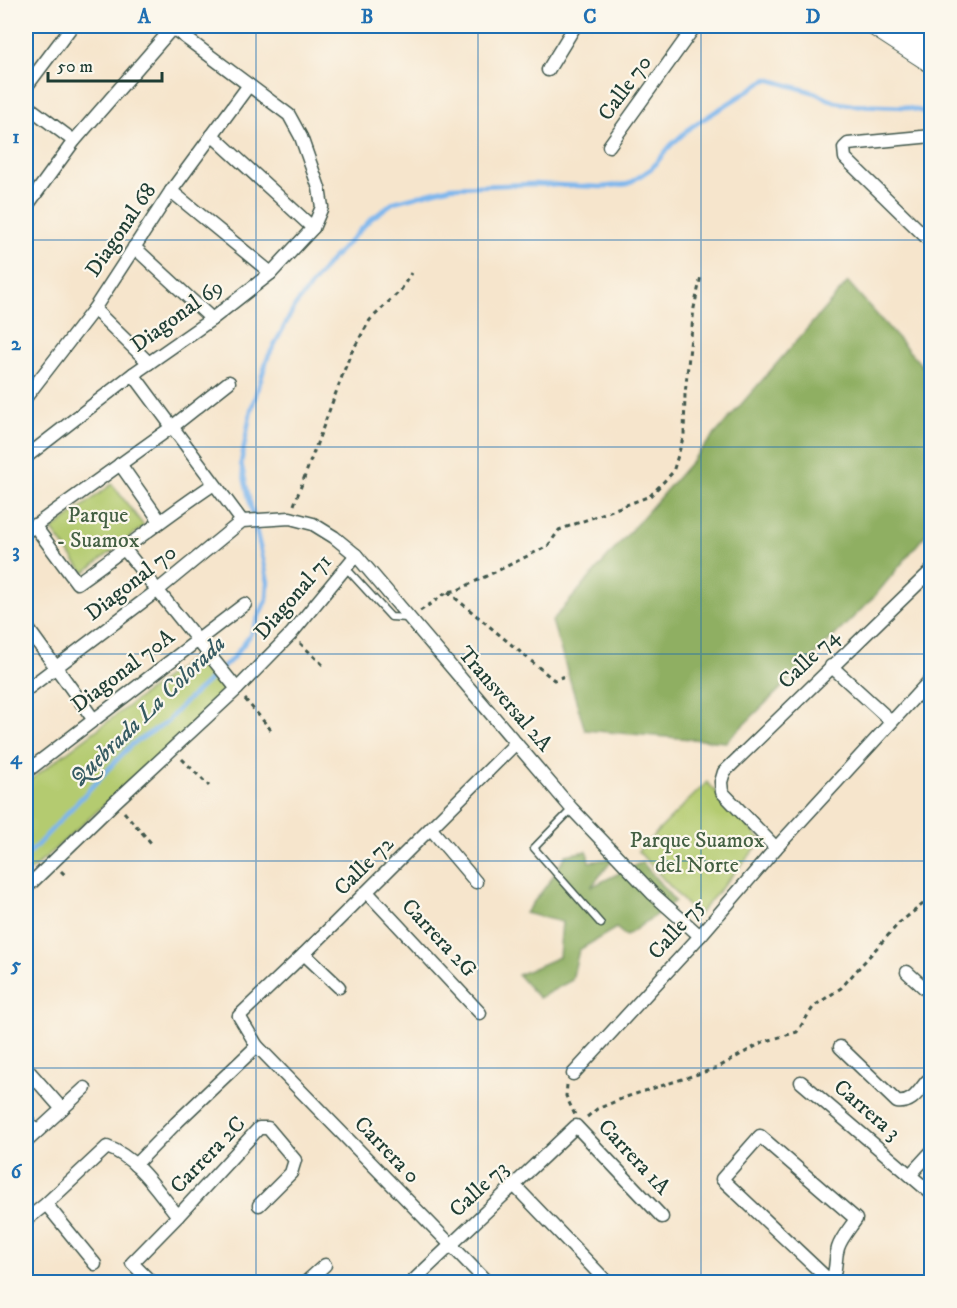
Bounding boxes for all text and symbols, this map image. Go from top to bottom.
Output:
text: A [137,5,152,30]
text: B [361,5,373,30]
text: C [583,5,597,30]
text: D [806,5,821,30]
scale bar [48,45,162,83]
street label: Calle 70 [592,50,658,126]
text: 50 m [57,56,93,78]
text: 1 [12,125,20,150]
street label: Diagonal 68 [80,178,162,282]
street label: Diagonal 69 [126,274,228,358]
text: 2 [11,332,22,357]
park label: Parque - Suamox [56,502,140,554]
text: 3 [12,539,20,564]
street label: Diagonal 70 [80,539,182,627]
street label: Diagonal 71 [248,549,338,645]
street label: Calle 74 [773,622,846,695]
street label: Diagonal 70A [66,623,181,719]
water label: Quebrada La Colorada [64,629,232,793]
street label: Transversal 2A [452,641,559,758]
text: 4 [10,746,23,771]
park label: Parque Suamox del Norte [629,827,765,879]
street label: Calle 72 [329,830,400,901]
street label: Carrera 2G [396,893,482,983]
street label: Calle 75 [642,893,712,965]
text: 5 [10,953,21,978]
street label: Carrera 3 [828,1074,906,1146]
street label: Carrera 2C [165,1111,251,1199]
street label: Carrera 0 [348,1111,426,1189]
street label: Carrera 1A [592,1113,677,1201]
street label: Calle 73 [444,1155,514,1223]
text: 6 [11,1160,23,1185]

